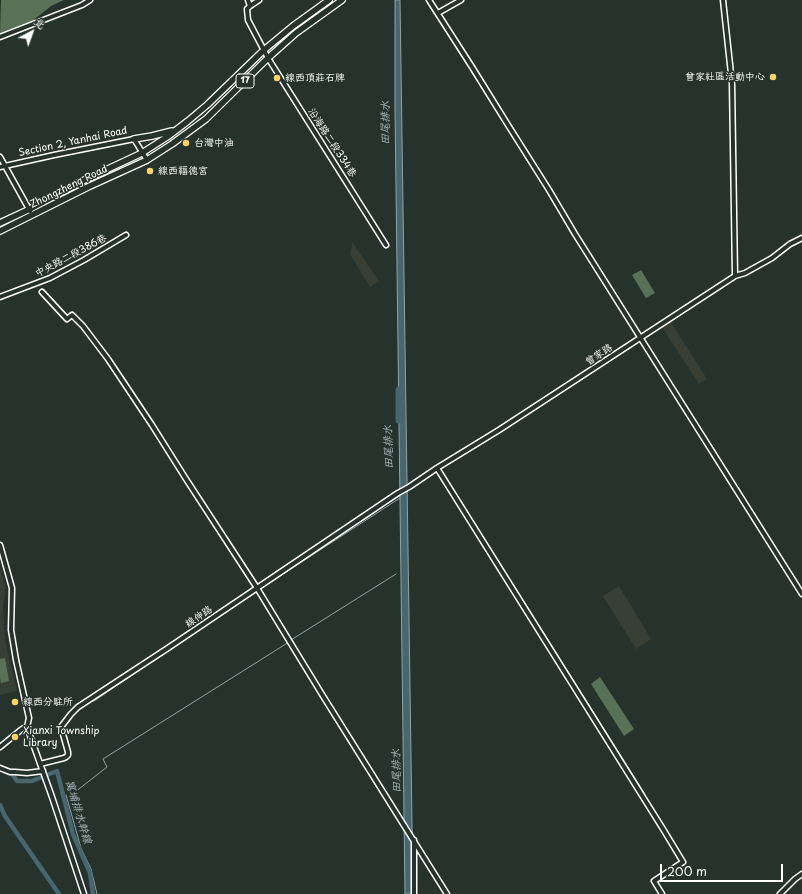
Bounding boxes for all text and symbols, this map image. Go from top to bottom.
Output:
north arrow [12,12,52,52]
text: 北 [30,13,50,33]
place label: 曾家社區活動中心 [685,71,765,83]
place label: 線西頂莊石牌 [285,72,345,84]
marker: 曾家社區活動中心 [768,72,778,82]
marker: 線西頂莊石牌 [272,73,282,83]
road number: 17 [236,74,254,88]
water label: 田尾排水 [379,101,393,145]
street label: 沿海路二段334巷 [305,106,359,180]
street label: Section 2, Yanhai Road [18,125,128,159]
place label: 台灣中油 [194,137,234,149]
marker: 台灣中油 [181,138,191,148]
street label: Zhongzheng Road [28,163,110,211]
place label: 線西福德宮 [158,165,208,177]
marker: 線西福德宮 [145,166,155,176]
street label: 中央路二段386巷 [33,232,109,280]
street label: 曾家路 [583,342,615,368]
water label: 田尾排水 [382,425,396,469]
street label: 線伸路 [183,604,215,630]
place label: 線西分駐所 [23,696,73,708]
marker: 線西分駐所 [10,697,20,707]
place label: Xianxi Township Library [23,725,99,748]
marker: Xianxi Township Library [10,732,20,742]
water label: 田尾排水 [390,749,404,793]
water label: 寓埔排水幹線 [62,779,94,845]
scale bar [662,856,785,882]
text: 200 m [667,862,707,880]

